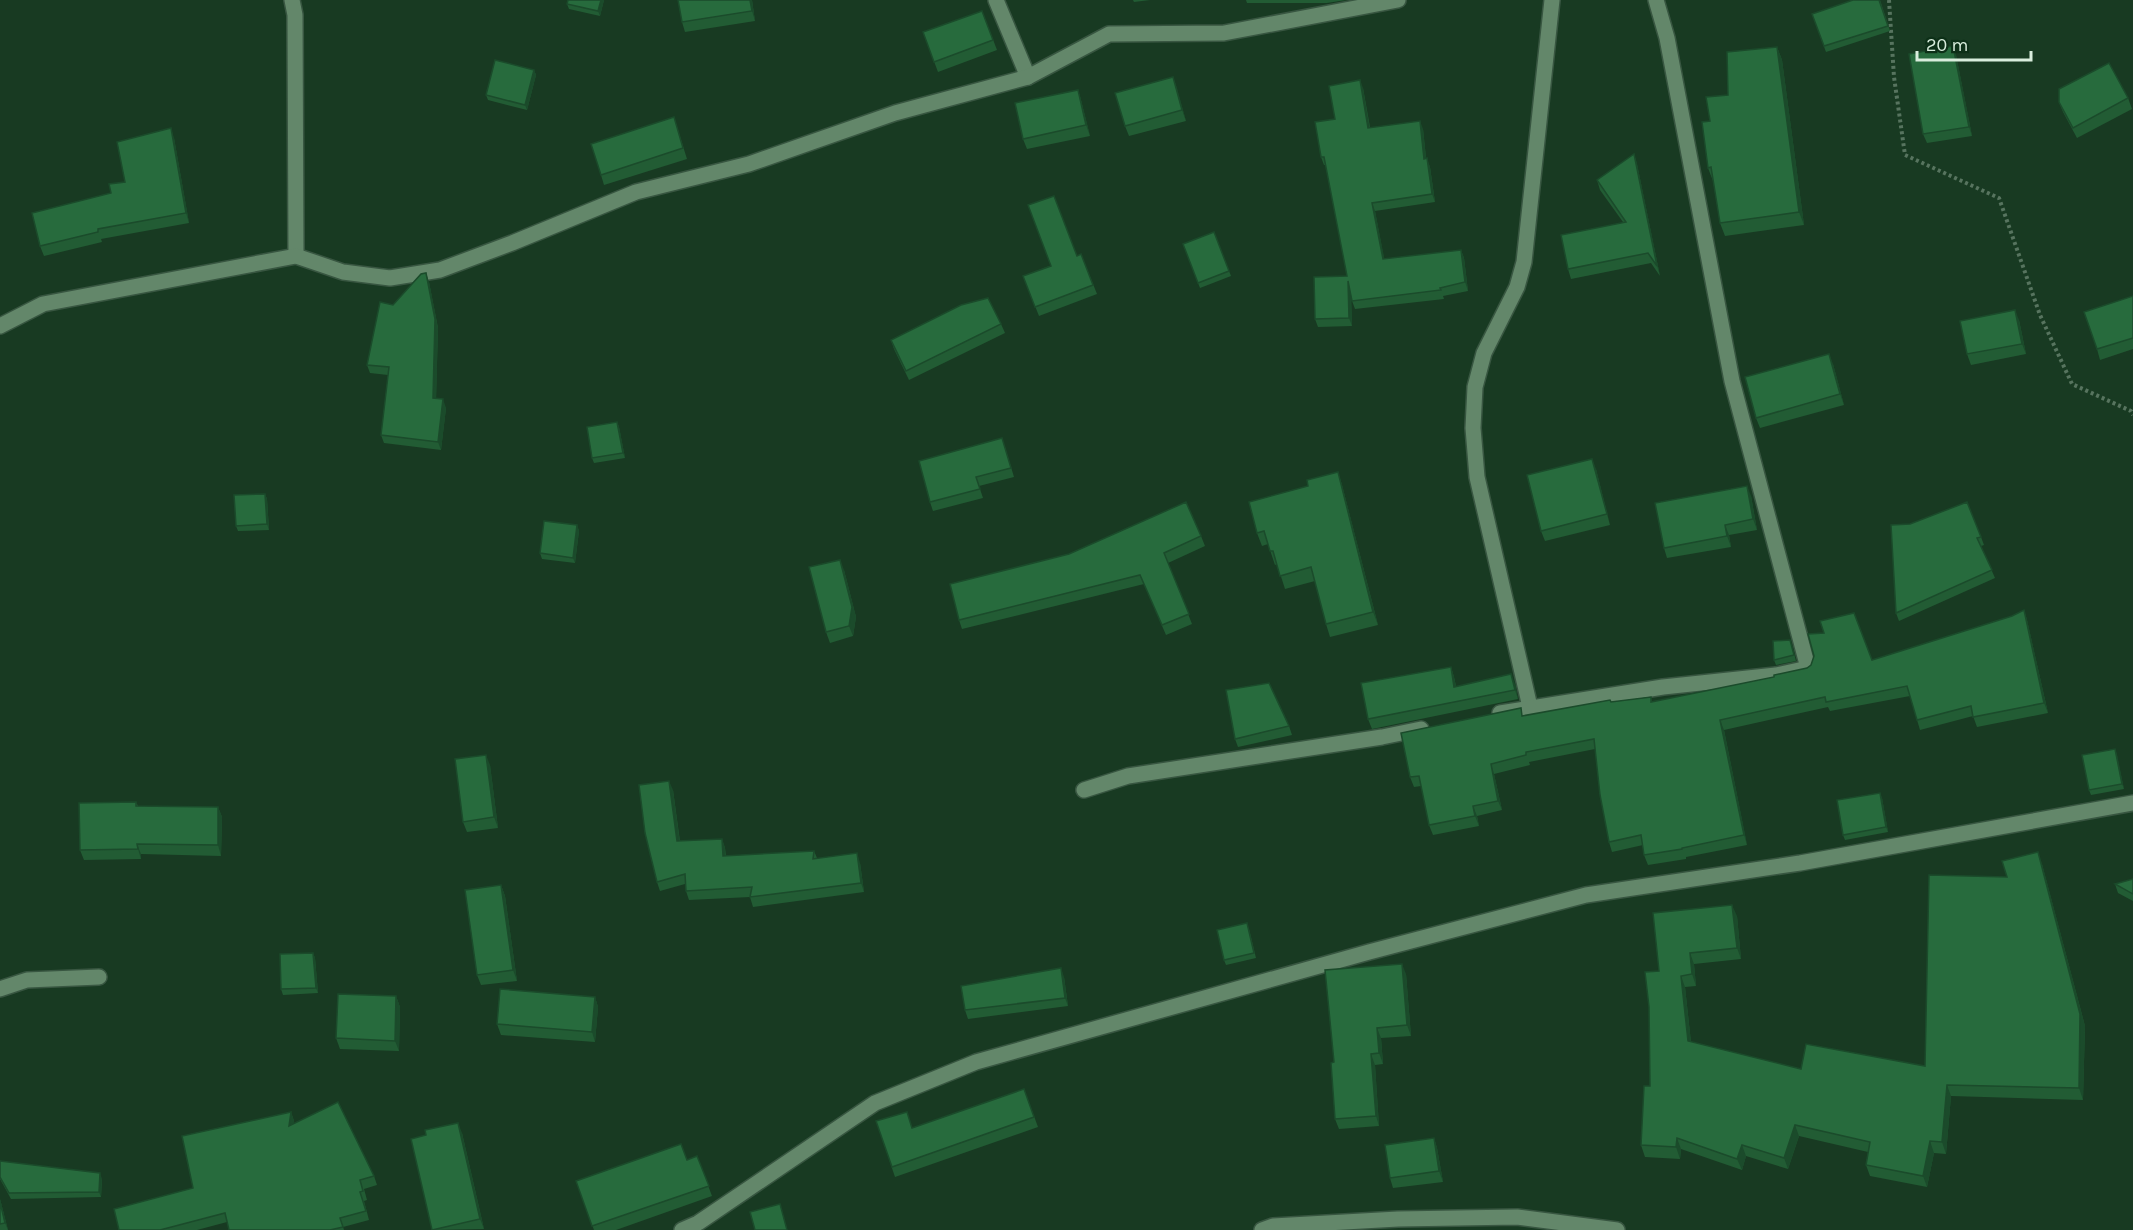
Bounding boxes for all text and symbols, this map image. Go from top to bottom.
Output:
scale bar [1917,24,2031,62]
text: 20 m [1926,34,1968,56]

